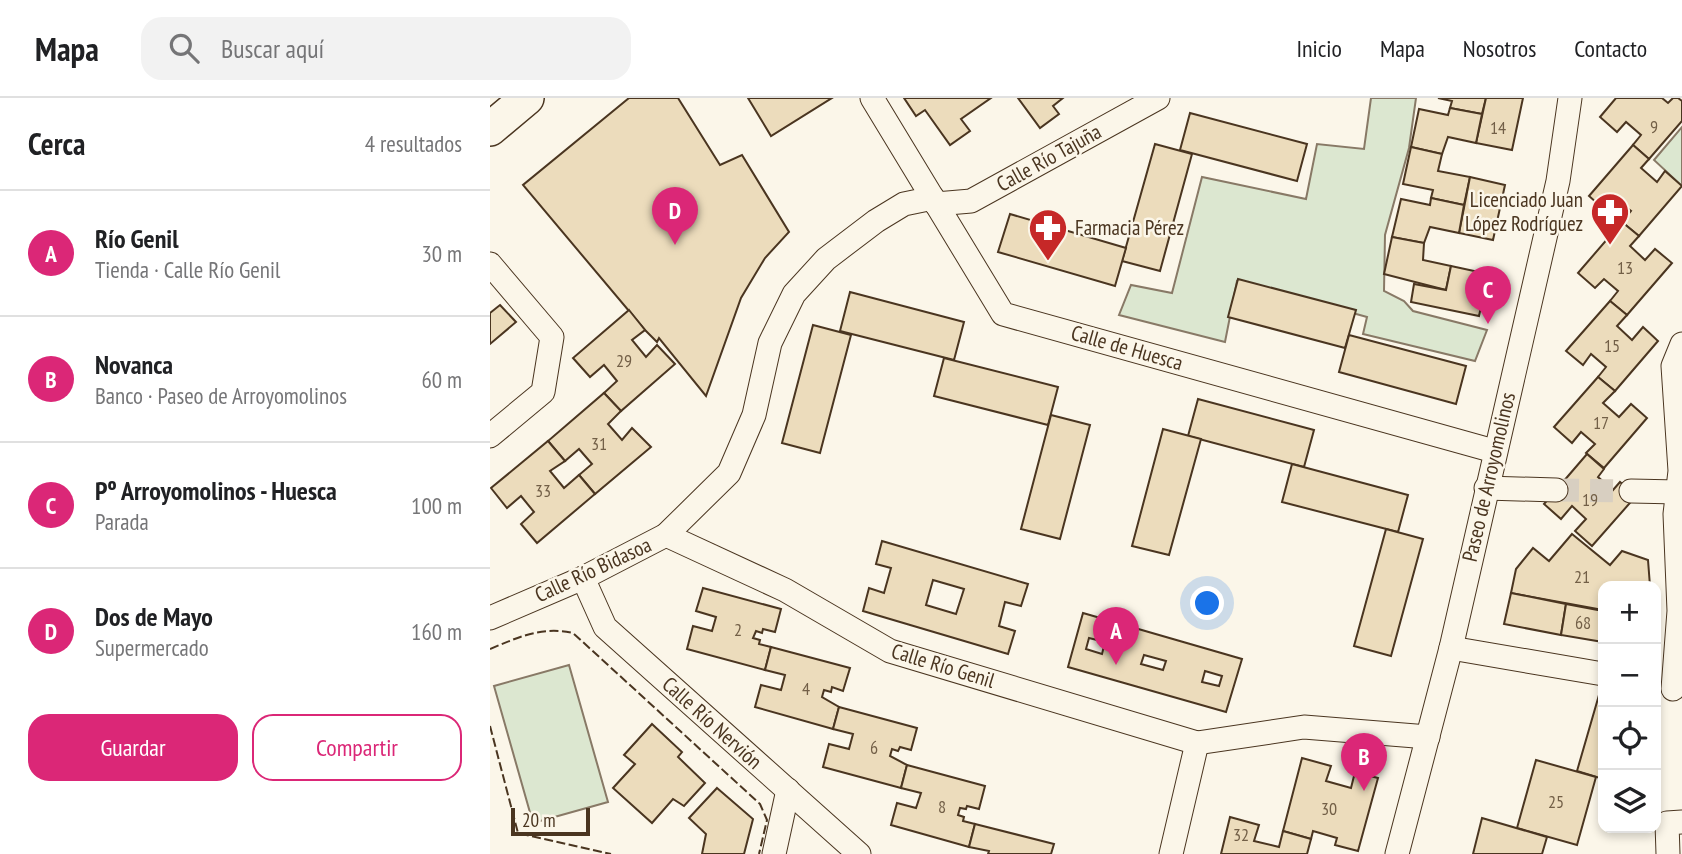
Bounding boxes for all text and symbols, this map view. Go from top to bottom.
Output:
search box [141,17,631,80]
text: Mapa [35,27,99,70]
icon: search [165,29,203,67]
text: Buscar aquí [221,32,324,65]
text: Inicio [1296,33,1342,64]
text: Mapa [1380,33,1425,64]
text: Nosotros [1463,33,1536,64]
text: Contacto [1574,33,1647,64]
house number: 9 [1650,115,1658,138]
house number: 14 [1490,116,1506,139]
street label: Calle Río Tajuña [992,118,1106,197]
text: Cerca [28,124,85,163]
text: 4 resultados [365,129,462,158]
place label: Licenciado Juan López Rodríguez [1465,186,1583,237]
pin: D [652,187,698,245]
pharmacy icon: Licenciado Juan López Rodríguez [1589,191,1631,246]
pharmacy icon: Farmacia Pérez [1027,207,1069,262]
place label: Farmacia Pérez [1075,214,1184,241]
text: Río Genil [95,222,179,255]
text: A [45,239,57,268]
text: 30 m [421,239,462,268]
text: Tienda · Calle Río Genil [95,255,280,284]
house number: 13 [1617,256,1633,279]
pin: C [1465,266,1511,324]
street label: Calle de Huesca [1068,319,1186,376]
house number: 15 [1604,334,1620,357]
text: Novanca [95,348,173,381]
house number: 29 [616,349,632,372]
text: B [45,365,57,394]
text: 60 m [421,365,462,394]
text: Banco · Paseo de Arroyomolinos [95,381,347,410]
street label: Paseo de Arroyomolinos [1456,390,1521,564]
house number: 17 [1593,411,1609,434]
house number: 31 [591,432,607,455]
text: Pº Arroyomolinos - Huesca [95,474,337,507]
house number: 33 [535,479,551,502]
house number: 19 [1582,488,1598,511]
text: C [46,491,56,520]
text: 100 m [411,491,462,520]
text: Parada [95,507,149,536]
street label: Calle Río Bidasoa [530,531,655,608]
house number: 21 [1574,565,1590,588]
map controls [1598,581,1661,833]
button: + [1598,581,1661,644]
your location [1190,586,1224,620]
text: Dos de Mayo [95,600,213,633]
pin: A [1093,607,1139,665]
house number: 68 [1575,611,1591,634]
text: D [45,617,57,646]
text: 160 m [411,617,462,646]
house number: 2 [734,618,742,641]
text: Supermercado [95,633,209,662]
street label: Calle Río Genil [888,637,998,694]
button: − [1598,644,1661,707]
street label: Calle Río Nervión [657,671,768,775]
house number: 4 [802,677,810,700]
button: locate [1598,707,1661,770]
button: Guardar [28,714,238,781]
button: Compartir [252,714,462,781]
pin: B [1341,733,1387,791]
house number: 6 [870,736,878,759]
button: layers [1598,770,1661,833]
house number: 25 [1548,790,1564,813]
house number: 8 [938,795,946,818]
house number: 30 [1321,797,1337,820]
scale bar [511,805,590,837]
text: 20 m [522,808,556,832]
house number: 32 [1233,823,1249,846]

